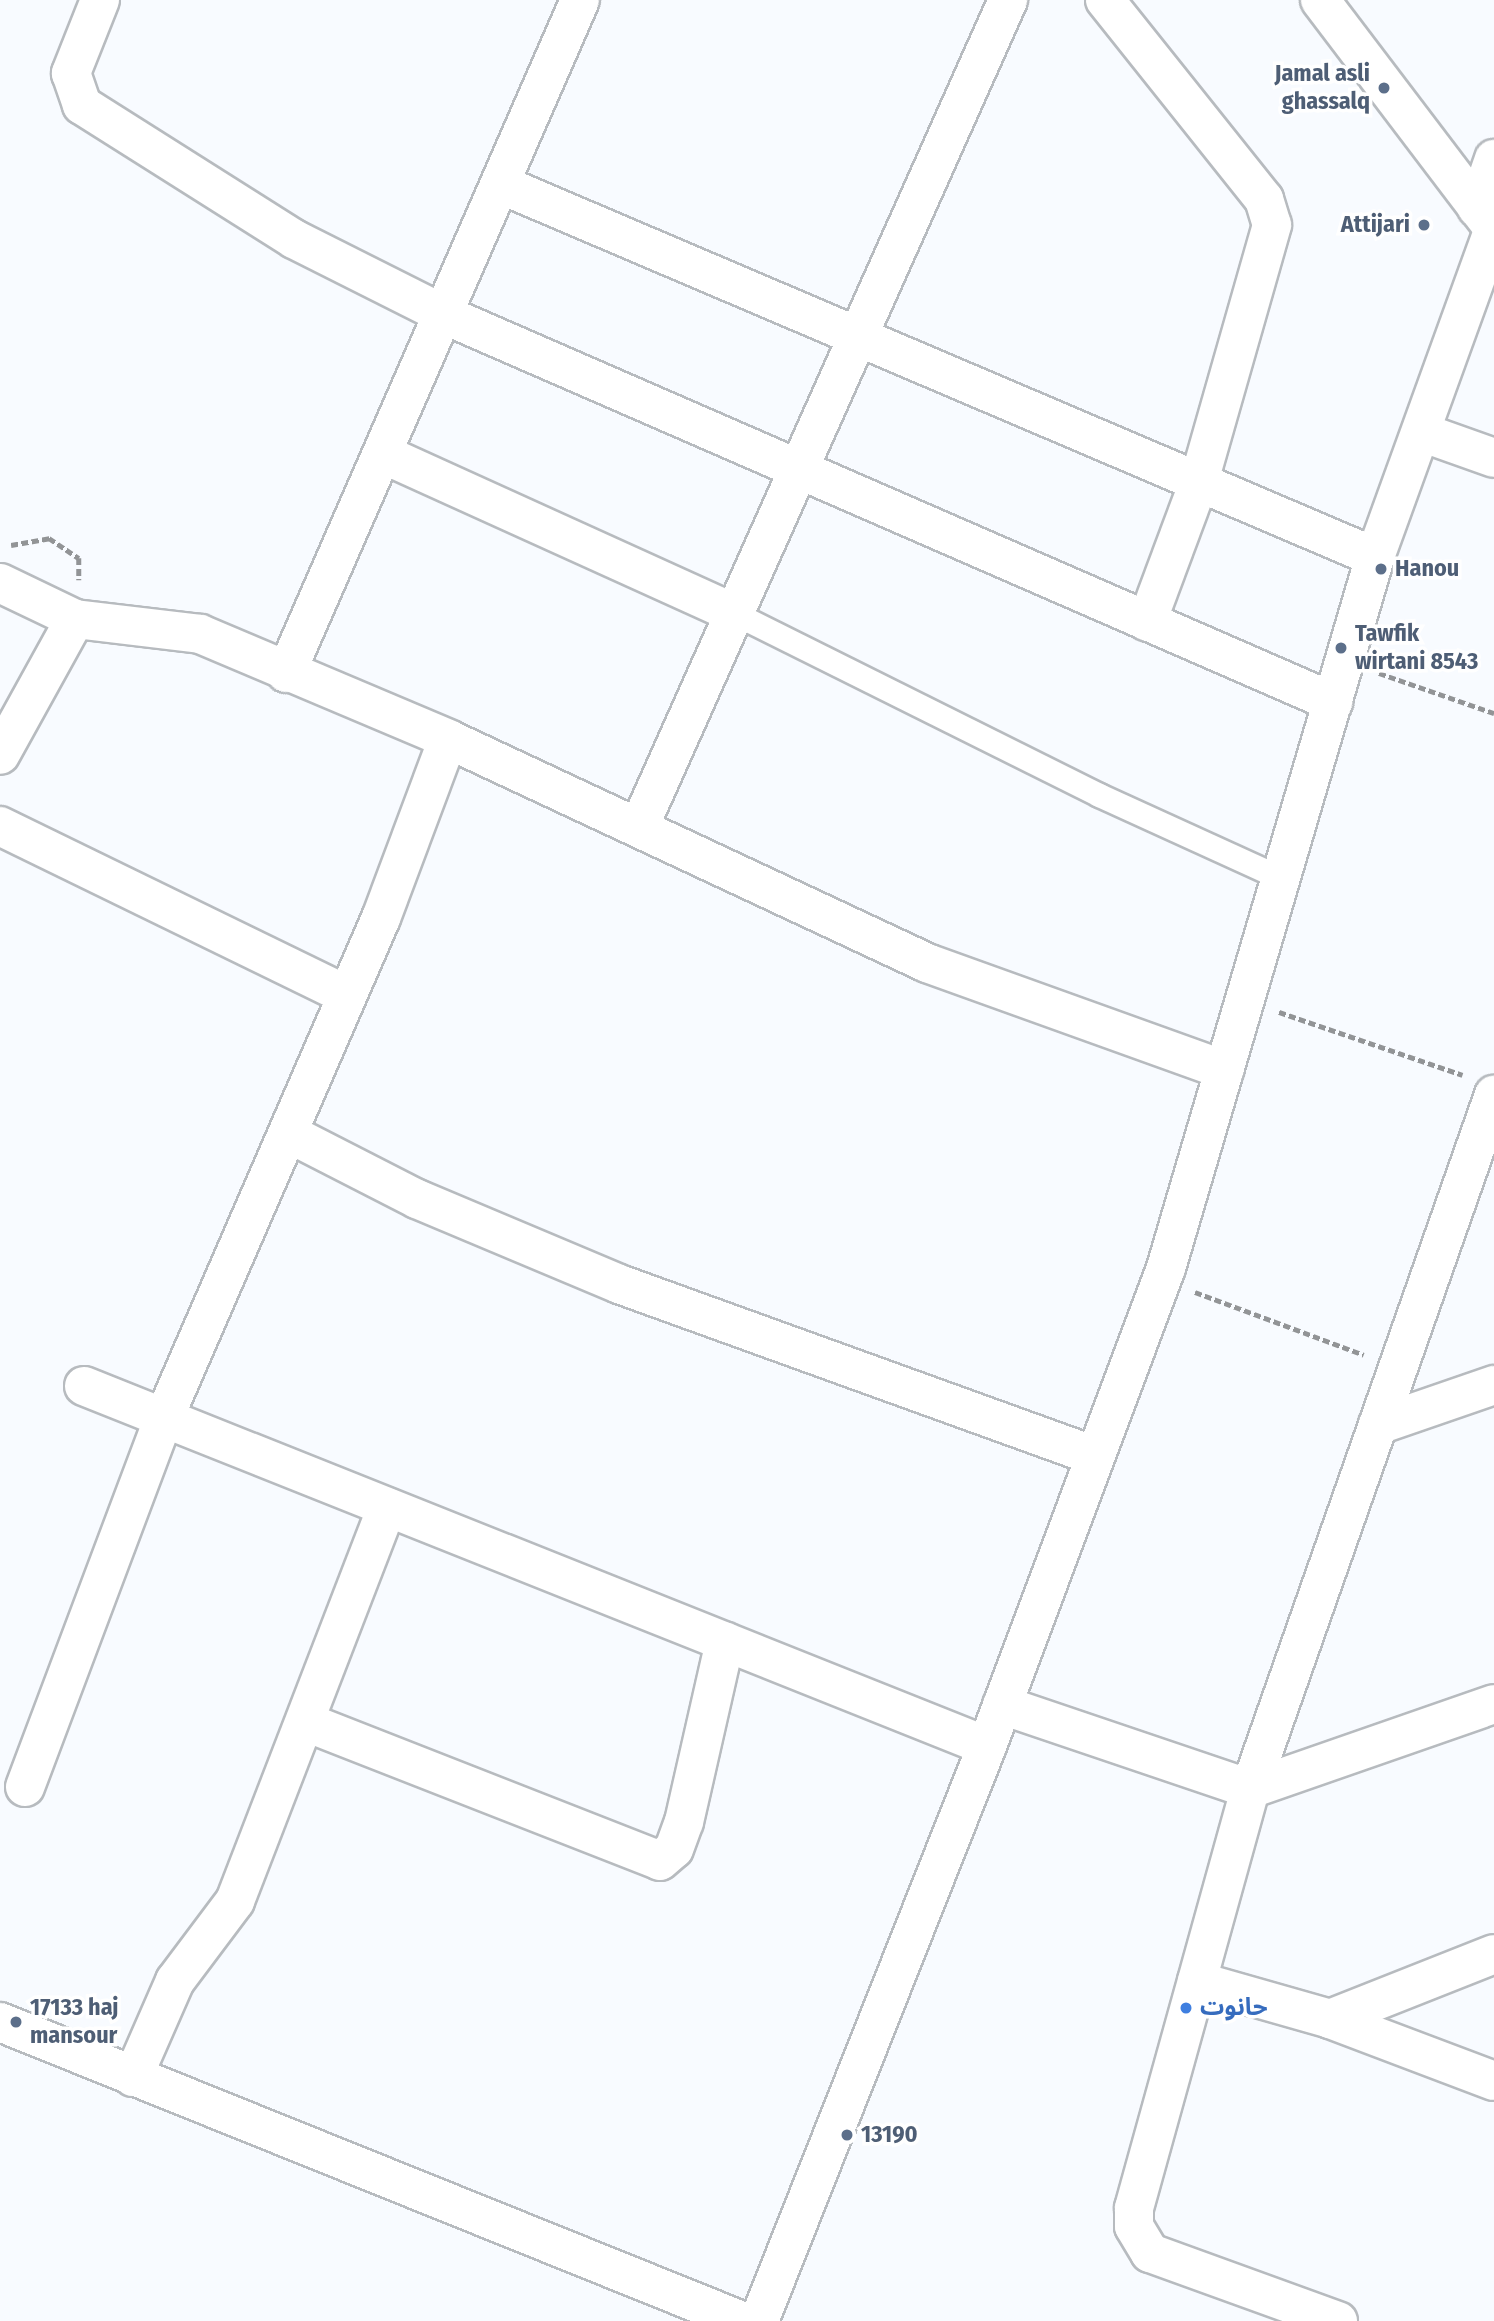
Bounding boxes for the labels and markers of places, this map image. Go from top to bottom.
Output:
place label: Jamal asli ghassalq [1274,60,1370,116]
marker: Jamal asli ghassalq [1376,80,1392,96]
place label: Attijari [1341,211,1410,239]
marker: Attijari [1416,217,1432,233]
place label: Hanou [1395,555,1459,583]
marker: Hanou [1373,561,1389,577]
place label: Tawfik wirtani 8543 [1355,620,1478,676]
marker: Tawfik wirtani 8543 [1333,640,1349,656]
place label: 17133 haj mansour [30,1994,119,2050]
place label: حانوت [1200,1994,1267,2022]
marker: حانوت [1178,2000,1194,2016]
marker: 17133 haj mansour [8,2014,24,2030]
place label: 13190 [861,2121,918,2149]
marker: 13190 [839,2127,855,2143]

